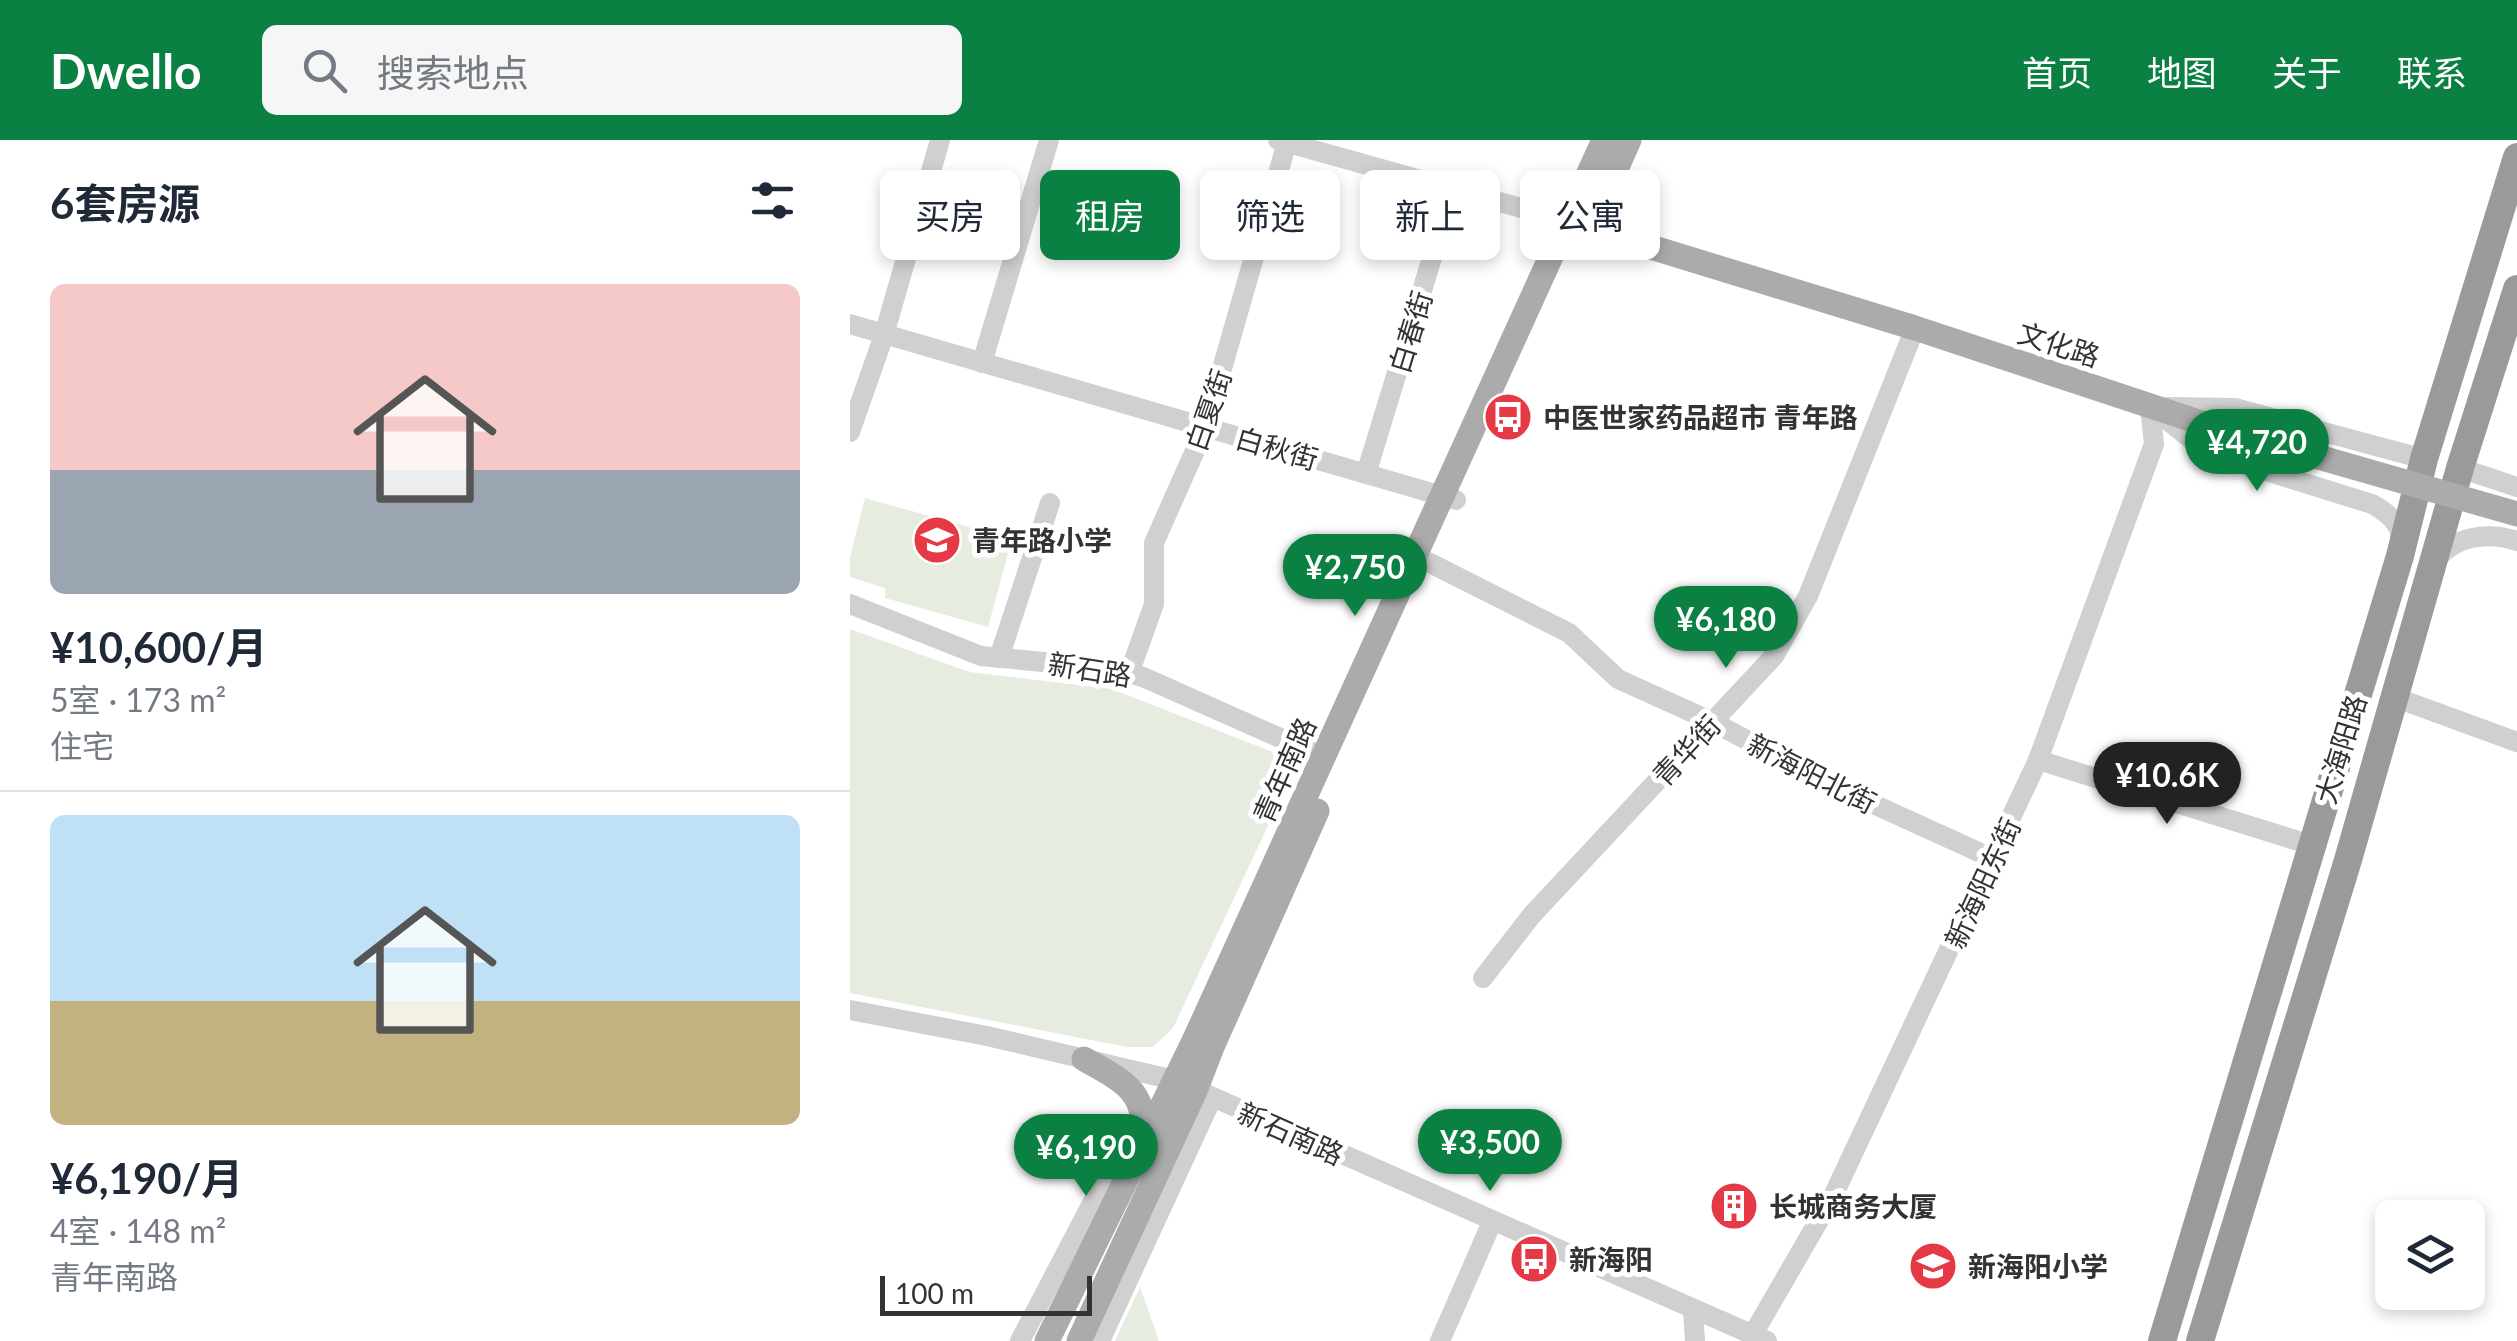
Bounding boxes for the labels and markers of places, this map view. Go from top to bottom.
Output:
bus stop icon: 中医世家药品超市 青年路 [1482,391,1534,443]
place label: 中医世家药品超市 青年路 [1543,400,1858,434]
pin: ¥4,720 [2176,409,2338,494]
school or university icon: 青年路小学 [911,514,963,566]
place label: 青年路小学 [972,523,1112,557]
pin: ¥2,750 [1274,534,1436,619]
pin: ¥6,180 [1645,586,1807,671]
pin: ¥10.6K [2086,742,2248,827]
pin: ¥3,500 [1409,1109,1571,1194]
pin: ¥6,190 [1005,1114,1167,1199]
building icon: 长城商务大厦 [1708,1180,1760,1232]
place label: 长城商务大厦 [1769,1189,1937,1223]
bus stop icon: 新海阳 [1508,1233,1560,1285]
school or university icon: 新海阳小学 [1907,1240,1959,1292]
place label: 新海阳 [1569,1242,1653,1276]
place label: 新海阳小学 [1968,1249,2108,1283]

